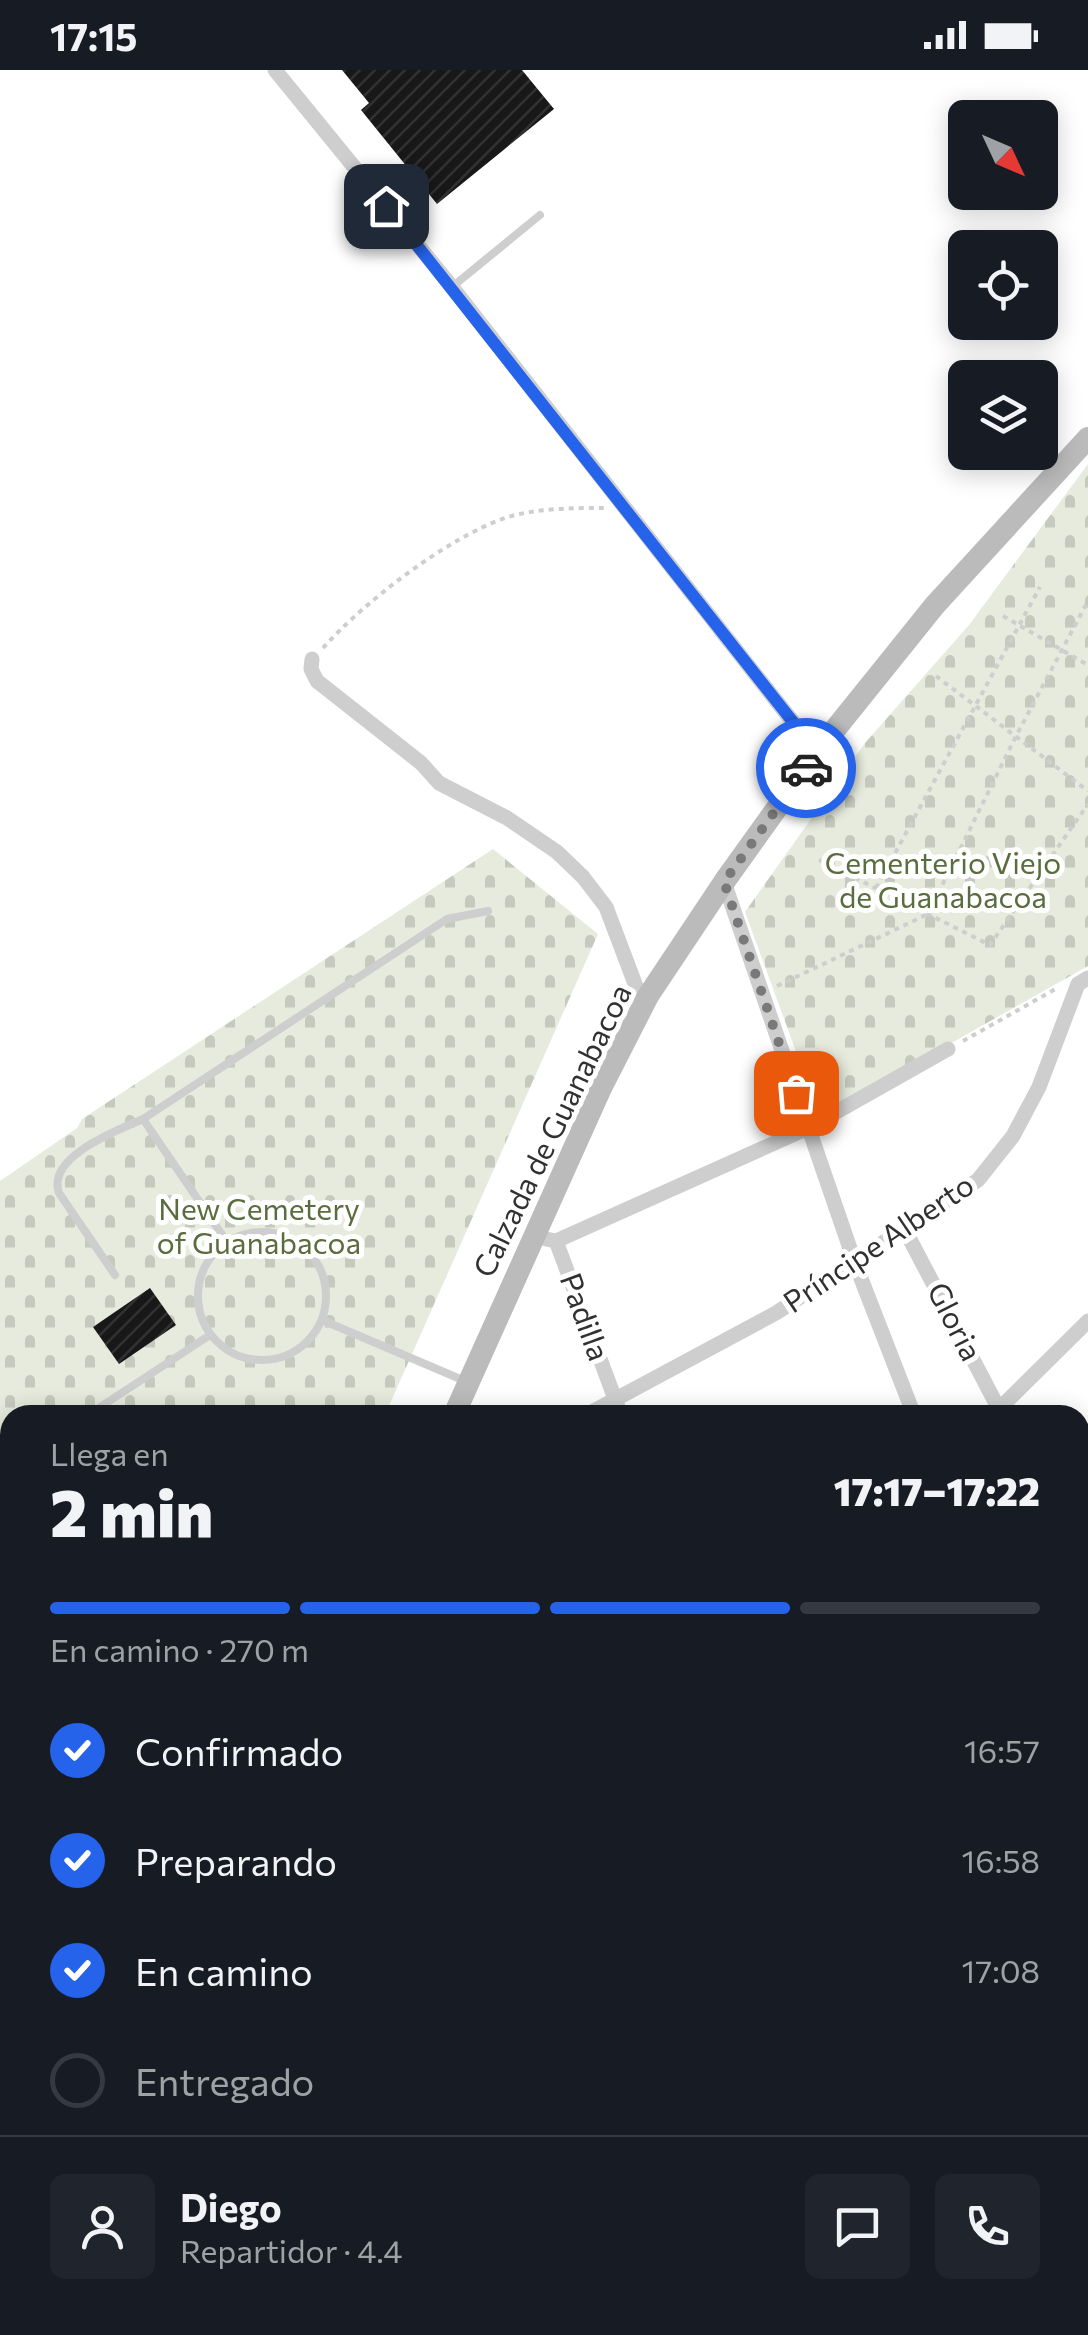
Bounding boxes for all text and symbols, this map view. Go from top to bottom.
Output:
text: 17:15 [50,12,137,59]
north arrow [948,100,1058,210]
map controls [948,100,1058,470]
pin [344,164,429,249]
icon: home [359,179,414,234]
button: locate [948,230,1058,340]
button: layers [948,360,1058,470]
courier [756,718,856,818]
icon: car [779,741,834,796]
park label: Cementerio Viejo de Guanabacoa [825,843,1061,914]
street label: Calzada de Guanabacoa [464,977,638,1282]
pin [754,1051,839,1136]
icon: bag [769,1066,824,1121]
street label: Príncipe Alberto [775,1165,980,1319]
park label: New Cemetery of Guanabacoa [157,1189,361,1260]
street label: Padilla [553,1267,619,1365]
street label: Gloria [921,1276,992,1366]
text: Llega en [50,1433,169,1473]
text: 17:17–17:22 [834,1467,1040,1514]
text: 2 min [50,1471,213,1550]
text: En camino · 270 m [50,1629,309,1669]
icon: check [50,1723,105,1778]
text: Confirmado [135,1727,343,1774]
text: 16:57 [964,1730,1040,1770]
icon: check [50,1833,105,1888]
text: Preparando [135,1837,337,1884]
text: 16:58 [962,1840,1040,1880]
icon: check [50,1943,105,1998]
text: En camino [135,1947,313,1994]
text: 17:08 [962,1950,1040,1990]
text: Entregado [135,2057,314,2104]
button: person [50,2174,155,2279]
button: chat [805,2174,910,2279]
button: phone [935,2174,1040,2279]
text: Diego [180,2183,282,2230]
text: Repartidor · 4.4 [180,2230,403,2270]

